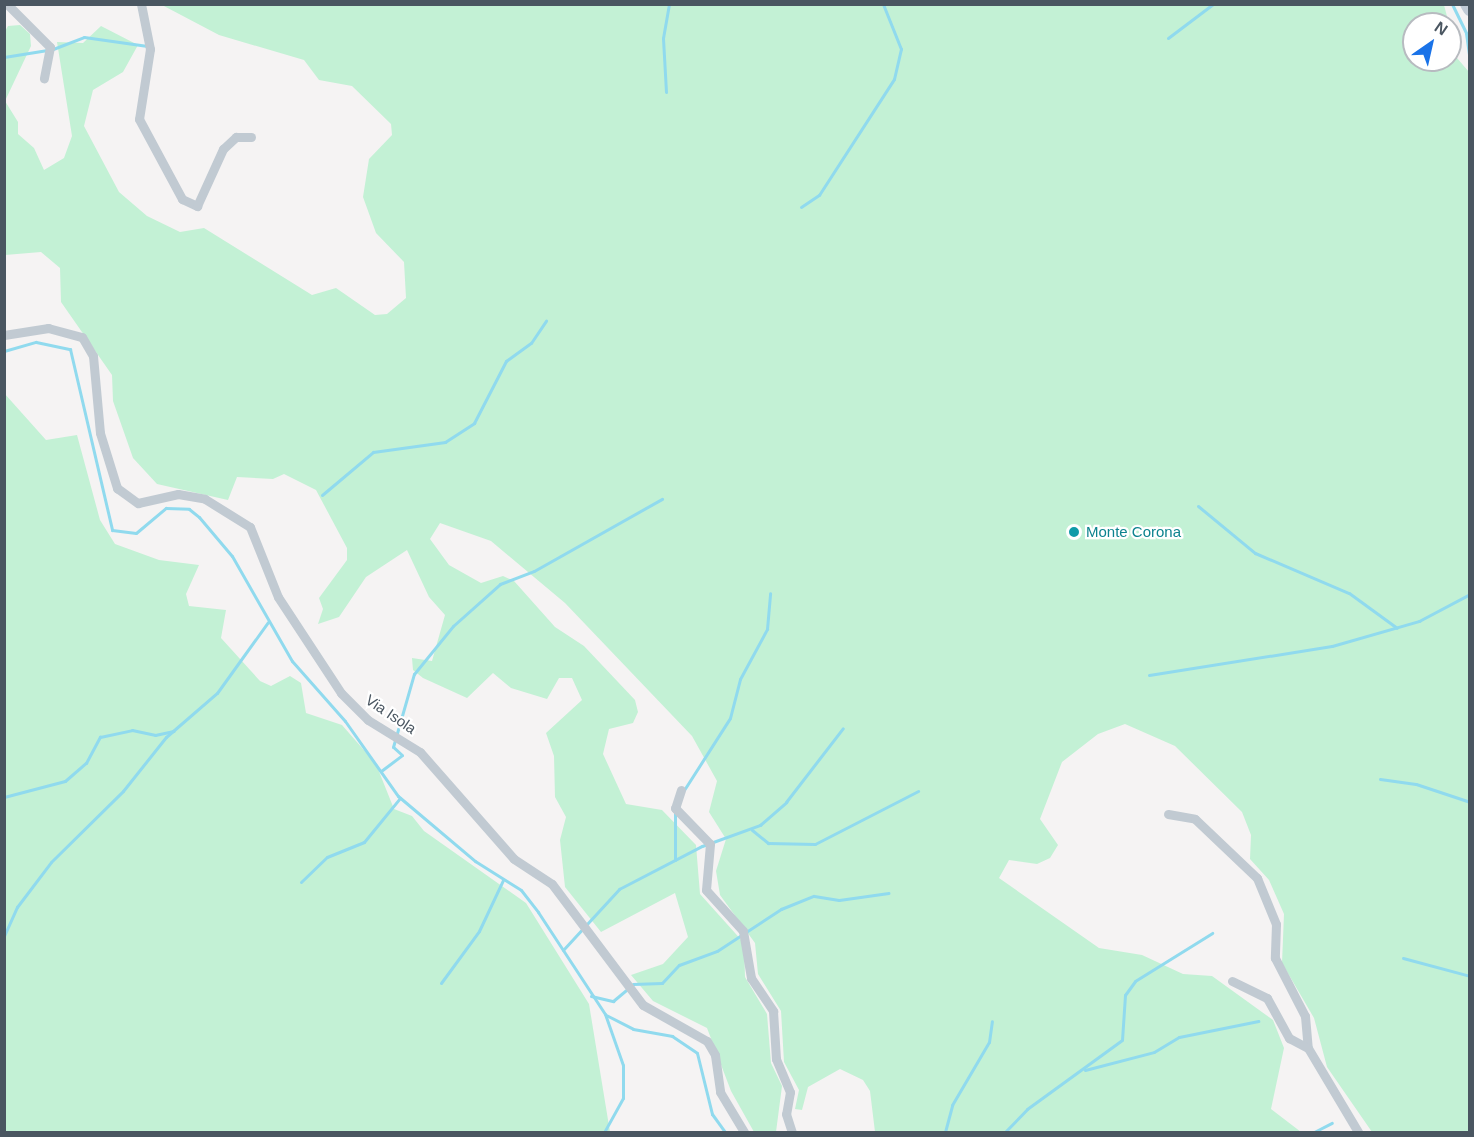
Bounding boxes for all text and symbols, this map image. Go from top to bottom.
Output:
north arrow [1402,12,1462,72]
text: N [1432,18,1451,39]
place label: Monte Corona [1086,523,1181,541]
marker: Monte Corona [1067,525,1081,539]
street label: Via Isola [362,691,420,737]

